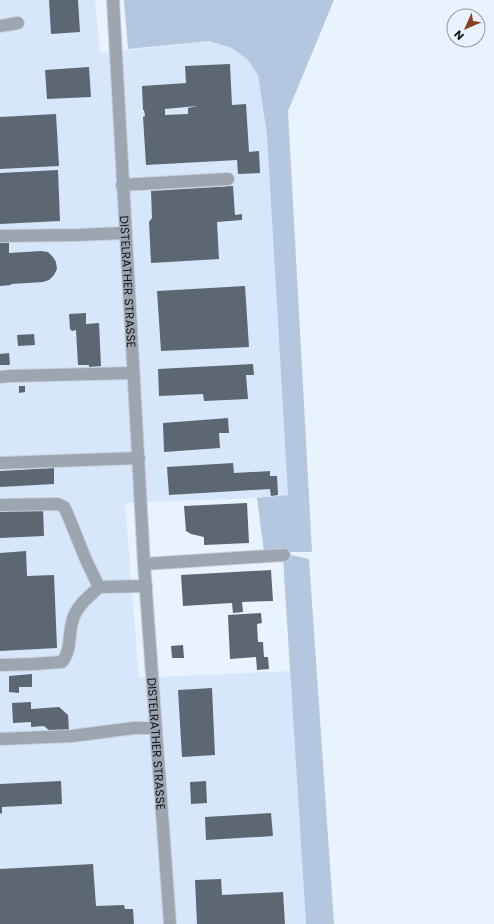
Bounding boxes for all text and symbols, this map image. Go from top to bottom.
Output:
north arrow [446,8,486,48]
text: N [450,26,468,44]
street label: DISTELRATHER STRASSE [116,215,141,348]
street label: DISTELRATHER STRASSE [144,677,170,810]

